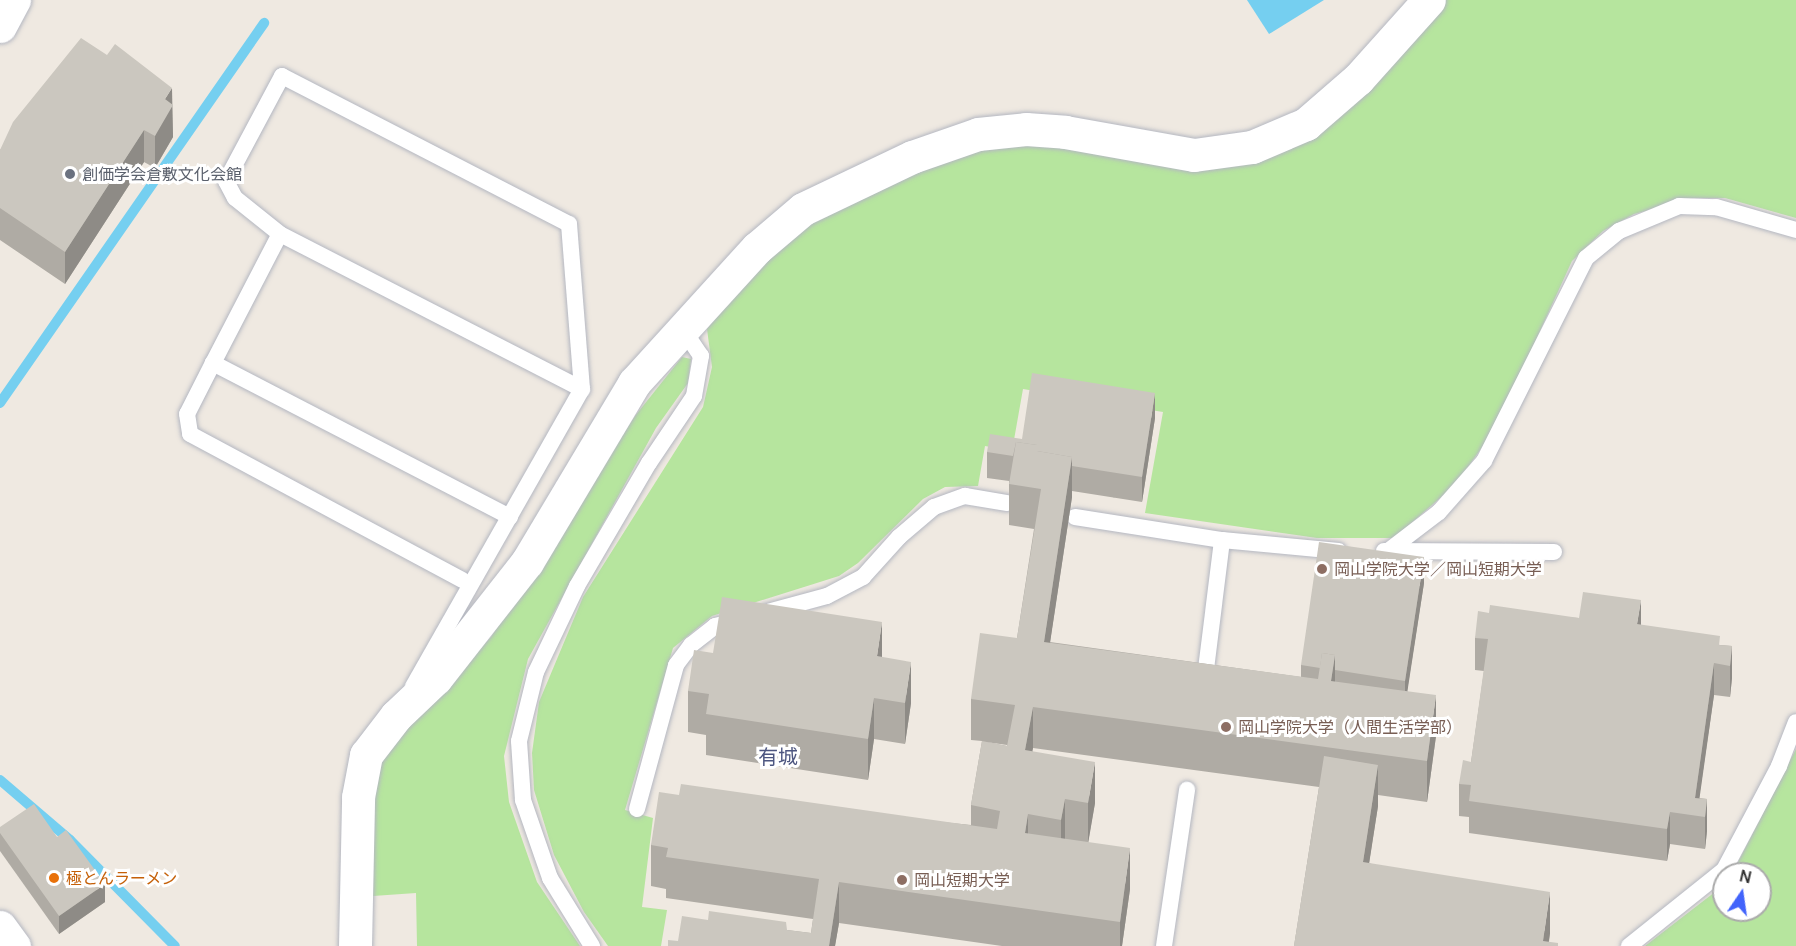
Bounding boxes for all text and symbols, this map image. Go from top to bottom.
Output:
place label: 創価学会倉敷文化会館 [82,164,242,184]
marker: 創価学会倉敷文化会館 [63,167,77,181]
place label: 岡山学院大学／岡山短期大学 [1334,559,1542,579]
marker: 岡山学院大学／岡山短期大学 [1315,562,1329,576]
place label: 岡山学院大学（人間生活学部） [1238,717,1462,737]
marker: 岡山学院大学（人間生活学部） [1219,720,1233,734]
district label: 有城 [758,744,798,768]
north arrow [1712,862,1772,922]
text: N [1738,864,1754,888]
place label: 極とんラーメン [66,868,178,888]
place label: 岡山短期大学 [914,870,1010,890]
marker: 極とんラーメン [47,871,61,885]
marker: 岡山短期大学 [895,873,909,887]

